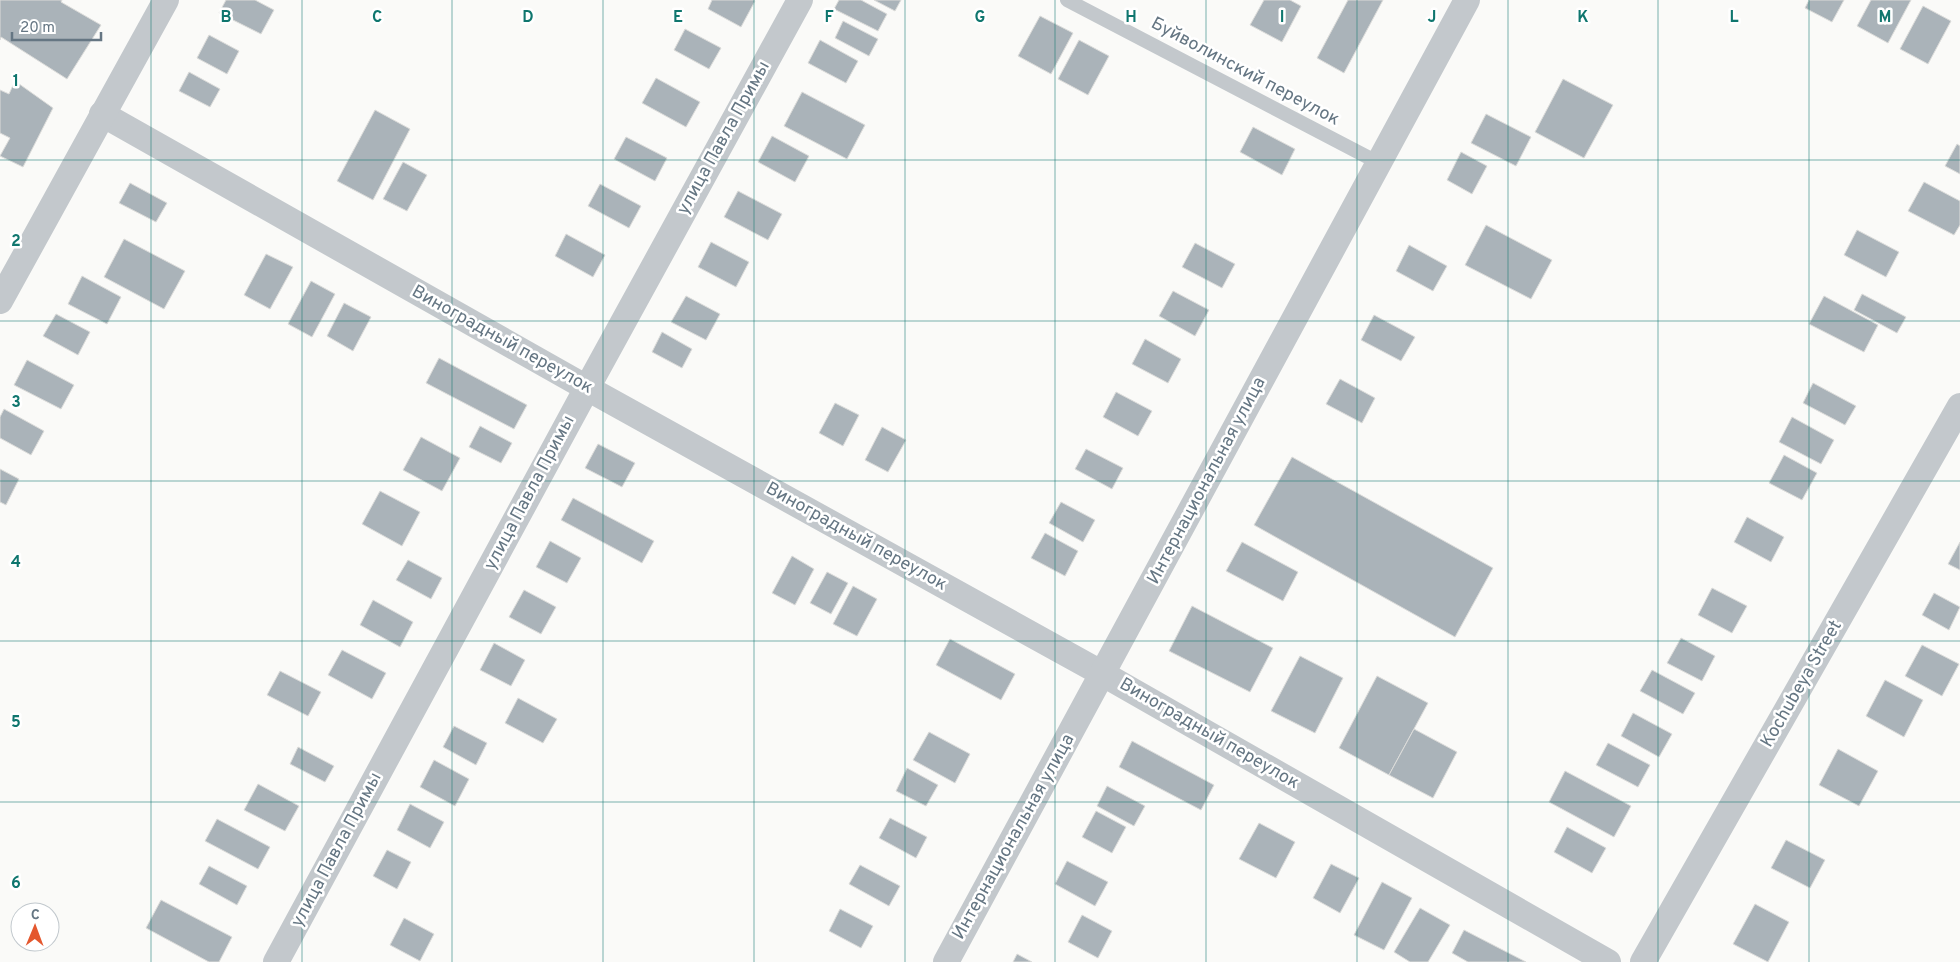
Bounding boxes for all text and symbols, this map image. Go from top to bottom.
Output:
text: B [220,8,232,28]
text: C [372,8,382,28]
text: D [522,8,534,28]
text: E [673,8,683,28]
text: F [824,8,834,28]
text: G [975,8,985,28]
text: H [1125,8,1137,28]
text: I [1280,8,1284,28]
text: J [1428,8,1436,28]
text: K [1577,8,1589,28]
text: L [1729,8,1739,28]
text: M [1879,8,1891,28]
scale bar [12,10,101,42]
street label: Буйволинский переулок [1147,12,1343,132]
text: 20 m [20,19,55,38]
street label: улица Павла Примы [672,57,776,219]
text: 1 [13,72,19,92]
text: 2 [11,232,21,252]
street label: Виноградный переулок [407,281,597,399]
street label: Интернациональная улица [1143,373,1271,589]
text: 3 [11,393,21,413]
street label: улица Павла Примы [479,412,581,574]
street label: Виноградный переулок [761,478,951,596]
text: 4 [11,553,21,573]
street label: Kochubeya Street [1756,616,1848,752]
street label: Виноградный переулок [1115,673,1303,795]
text: 5 [11,713,21,733]
street label: Интернациональная улица [948,730,1080,944]
street label: улица Павла Примы [286,769,388,931]
text: 6 [11,874,21,894]
north arrow [10,902,60,952]
text: С [31,907,40,924]

